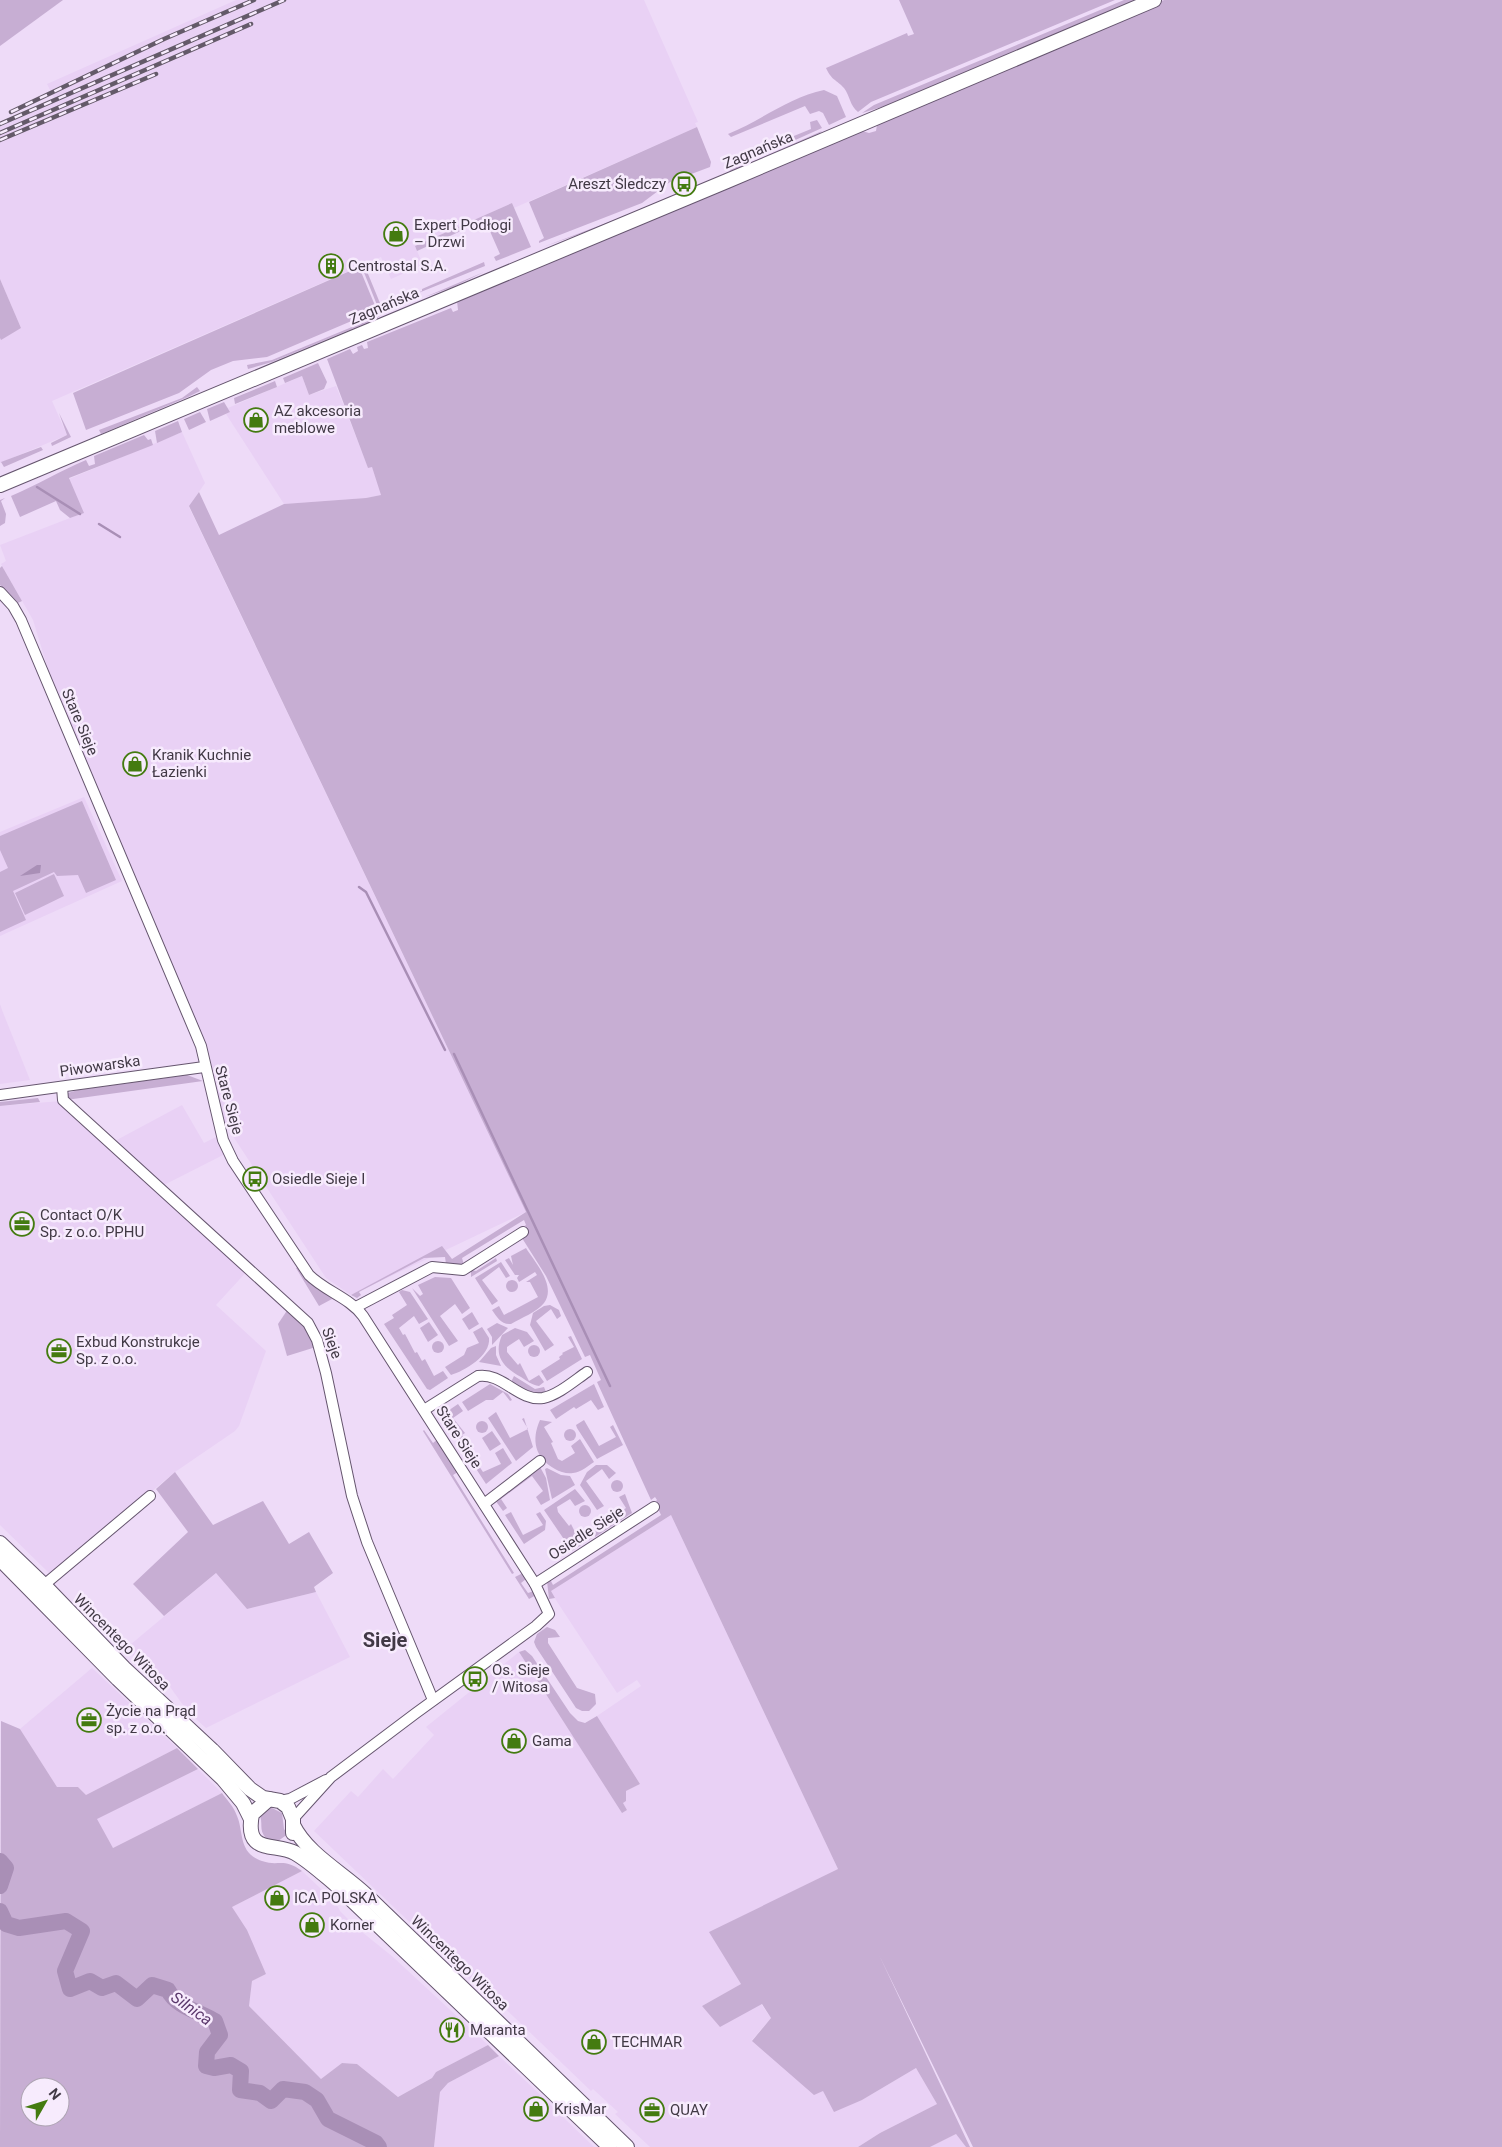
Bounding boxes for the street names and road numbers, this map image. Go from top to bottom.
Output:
street label: Zagnańska [721,127,795,173]
street label: Zagnańska [347,283,421,329]
street label: Stare Sieje [58,686,102,758]
street label: Piwowarska [59,1051,141,1081]
street label: Stare Sieje [211,1064,247,1136]
street label: Sieje [318,1325,346,1361]
street label: Stare Sieje [432,1402,486,1472]
street label: Osiedle Sieje [545,1502,627,1564]
street label: Wincentego Witosa [70,1590,174,1694]
street label: Wincentego Witosa [407,1912,513,2014]

